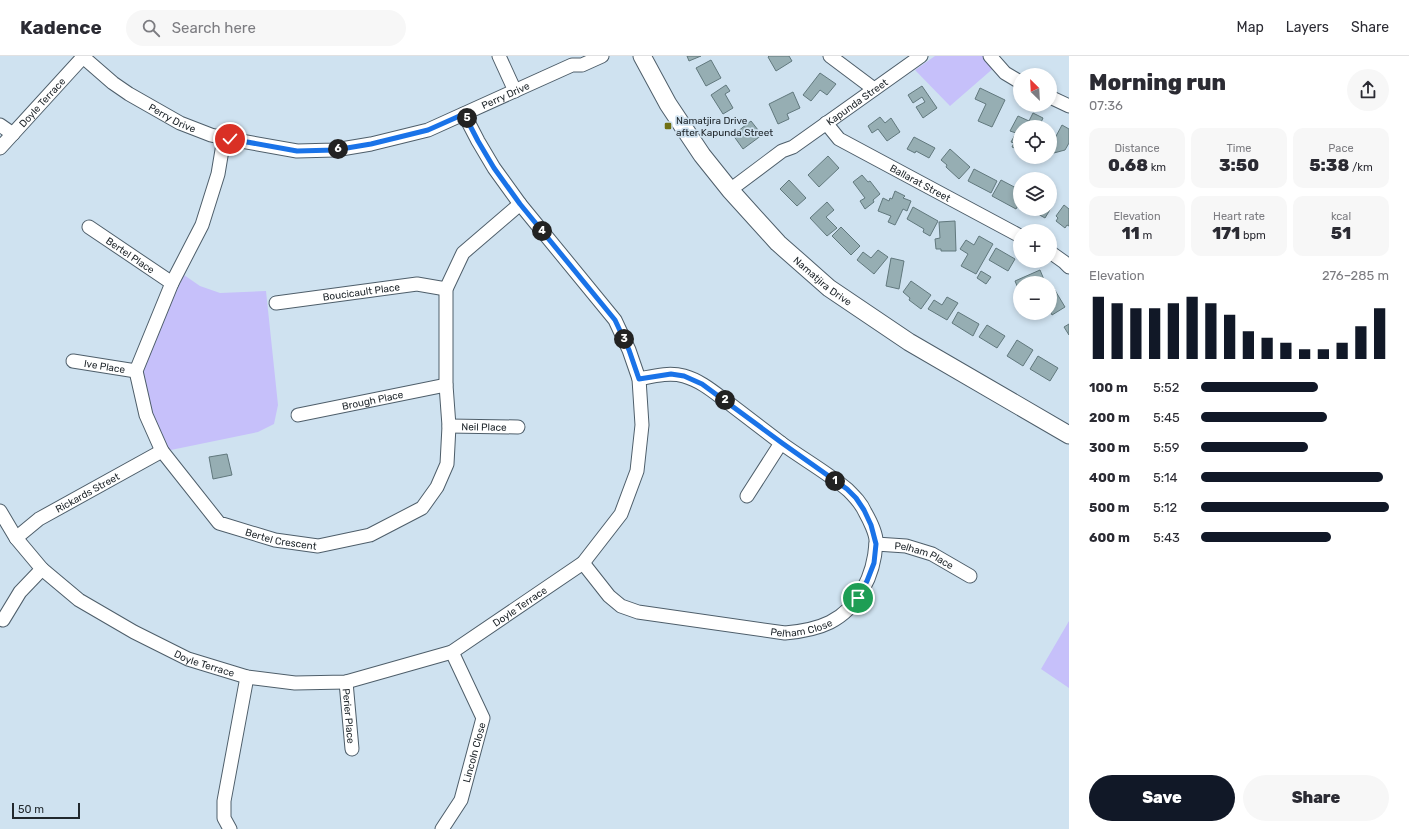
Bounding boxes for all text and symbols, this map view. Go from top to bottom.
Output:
search box [126,10,406,46]
text: Kadence [20,16,102,39]
icon: search [140,17,162,39]
text: Search here [172,19,256,37]
text: Map [1237,19,1264,36]
text: Layers [1286,19,1329,36]
text: Share [1351,19,1389,36]
north arrow [1013,68,1057,112]
map controls [1013,68,1057,320]
text: Morning run [1089,69,1226,96]
button: share [1347,69,1389,111]
street label: Doyle Terrace [17,75,68,130]
street label: Kapunda Street [824,77,890,128]
street label: Perry Drive [480,80,532,112]
text: 07:36 [1089,98,1123,113]
street label: Perry Drive [146,101,198,136]
pin: 5 [457,108,477,128]
text: 5 [463,111,471,124]
place label: Namatjira Drive after Kapunda Street [676,115,773,139]
button: locate [1013,120,1057,164]
marker: Namatjira Drive after Kapunda Street [663,121,673,131]
pin [213,122,247,156]
icon: check [219,128,241,150]
pin: 6 [328,139,348,159]
text: 6 [334,142,342,155]
text: Distance [1114,142,1160,155]
text: Time [1227,142,1251,155]
text: Pace [1328,142,1354,155]
text: 0.68 [1108,155,1148,175]
text: 3:50 [1219,155,1259,175]
text: 5:38 [1309,155,1349,175]
text: km [1148,161,1166,174]
text: /km [1349,161,1373,174]
street label: Ballarat Street [888,162,952,205]
button: layers [1013,172,1057,216]
text: Elevation [1113,210,1161,223]
text: Heart rate [1213,210,1265,223]
text: kcal [1331,210,1351,223]
pin: 4 [532,221,552,241]
text: 11 [1122,223,1140,243]
text: 171 [1212,223,1240,243]
text: 51 [1331,223,1351,243]
text: 4 [538,224,546,237]
button: + [1013,224,1057,268]
text: m [1140,229,1152,242]
text: bpm [1240,229,1266,242]
street label: Bertel Place [103,235,157,277]
street label: Namatjira Drive [791,254,854,309]
text: Elevation [1089,268,1145,283]
text: 276–285 m [1322,268,1389,283]
button: − [1013,276,1057,320]
street label: Boucicault Place [322,281,401,304]
pin: 3 [614,329,634,349]
text: 3 [620,332,628,345]
street label: Ive Place [83,358,126,376]
text: 100 m [1089,380,1128,395]
text: 5:52 [1153,380,1179,395]
street label: Brough Place [341,389,405,413]
pin: 2 [715,390,735,410]
text: 2 [721,393,729,406]
text: 200 m [1089,410,1130,425]
text: 5:45 [1153,410,1180,425]
street label: Neil Place [461,421,507,434]
text: 300 m [1089,440,1130,455]
text: 5:59 [1153,440,1179,455]
text: 400 m [1089,470,1130,485]
text: 5:14 [1153,470,1178,485]
street label: Rickards Street [54,471,122,516]
pin: 1 [825,471,845,491]
text: 1 [832,474,838,487]
text: 500 m [1089,500,1130,515]
text: 5:12 [1153,500,1177,515]
street label: Bertel Crescent [244,526,318,553]
text: 600 m [1089,530,1130,545]
text: 5:43 [1153,530,1180,545]
street label: Pelham Place [894,540,956,572]
pin [841,581,875,615]
street label: Doyle Terrace [491,584,550,630]
icon: arrive [847,587,869,609]
street label: Pelham Close [770,617,835,640]
street label: Doyle Terrace [172,648,236,680]
street label: Perier Place [340,688,357,744]
street label: Lincoln Close [461,721,489,784]
button: Save [1089,775,1235,821]
button: Share [1243,775,1389,821]
scale bar [12,801,80,820]
text: 50 m [18,803,44,816]

